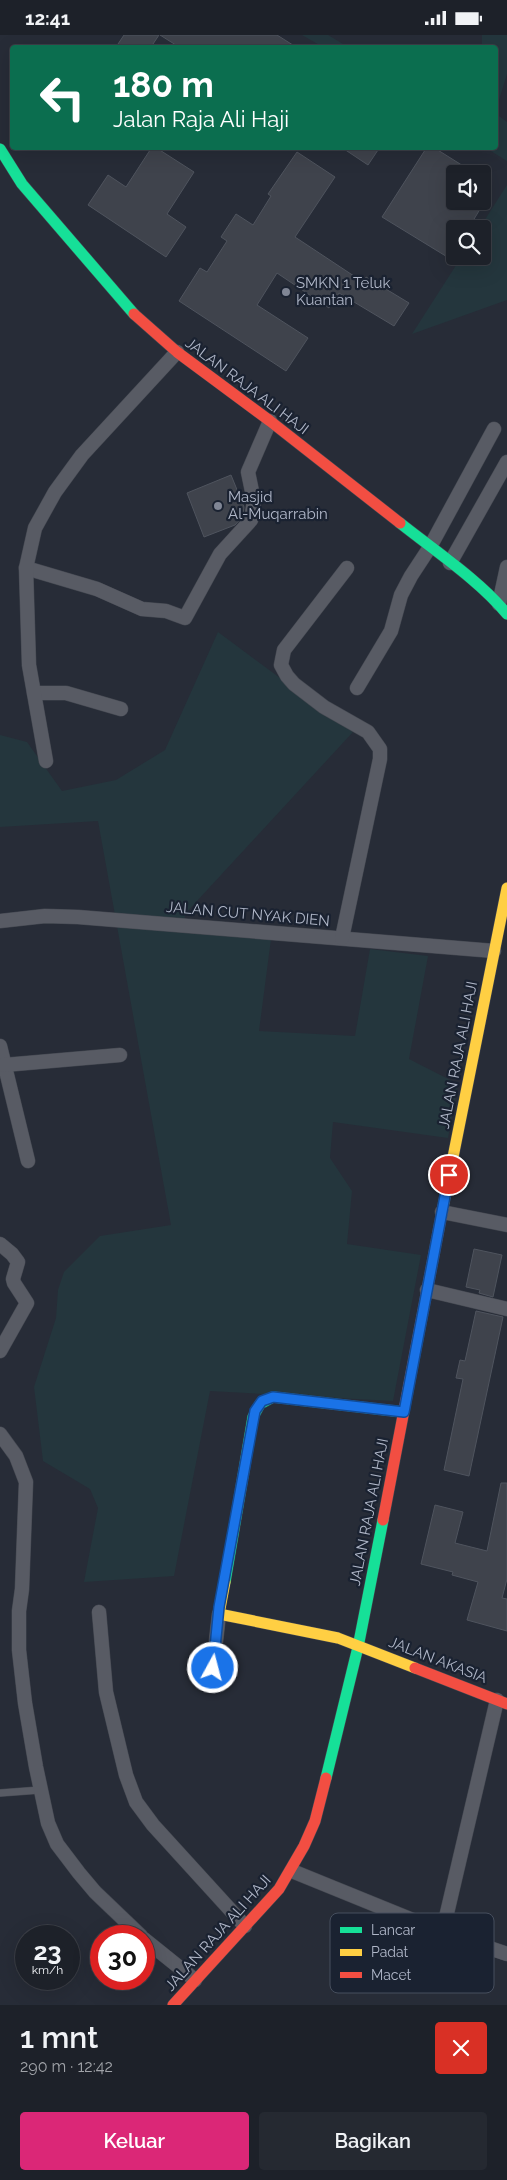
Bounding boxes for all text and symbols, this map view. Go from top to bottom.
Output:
text: 12:41 [25,7,70,29]
text: 180 m [113,64,214,105]
icon: left [30,65,95,130]
text: Jalan Raja Ali Haji [113,106,289,132]
map controls [446,165,491,265]
button: sound [446,165,491,210]
button: search [446,220,491,265]
place label: SMKN 1 Teluk Kuantan [296,274,390,309]
marker: SMKN 1 Teluk Kuantan [280,286,292,298]
street label: JALAN RAJA ALI HAJI [182,334,312,438]
place label: Masjid Al-Muqarrabin [228,488,328,523]
marker: Masjid Al-Muqarrabin [212,500,224,512]
street label: JALAN CUT NYAK DIEN [165,898,331,930]
street label: JALAN RAJA ALI HAJI [435,980,481,1130]
pin [428,1154,470,1196]
icon: arrive [435,1161,463,1189]
street label: JALAN RAJA ALI HAJI [346,1437,392,1587]
street label: JALAN AKASIA [386,1633,490,1687]
position arrow [186,1641,238,1693]
street label: JALAN RAJA ALI HAJI [161,1871,275,1995]
legend [330,1913,494,1993]
text: Lancar [371,1922,415,1938]
speed limit sign: 30 [90,1925,155,1990]
text: 23 [33,1936,62,1966]
text: Padat [371,1944,409,1960]
text: km/h [32,1963,63,1977]
text: Macet [371,1967,412,1983]
text: 1 mnt [20,2020,98,2055]
button: close [435,2022,487,2074]
text: 290 m · 12:42 [20,2057,113,2076]
button: Keluar [20,2112,249,2170]
button: Bagikan [259,2112,487,2170]

